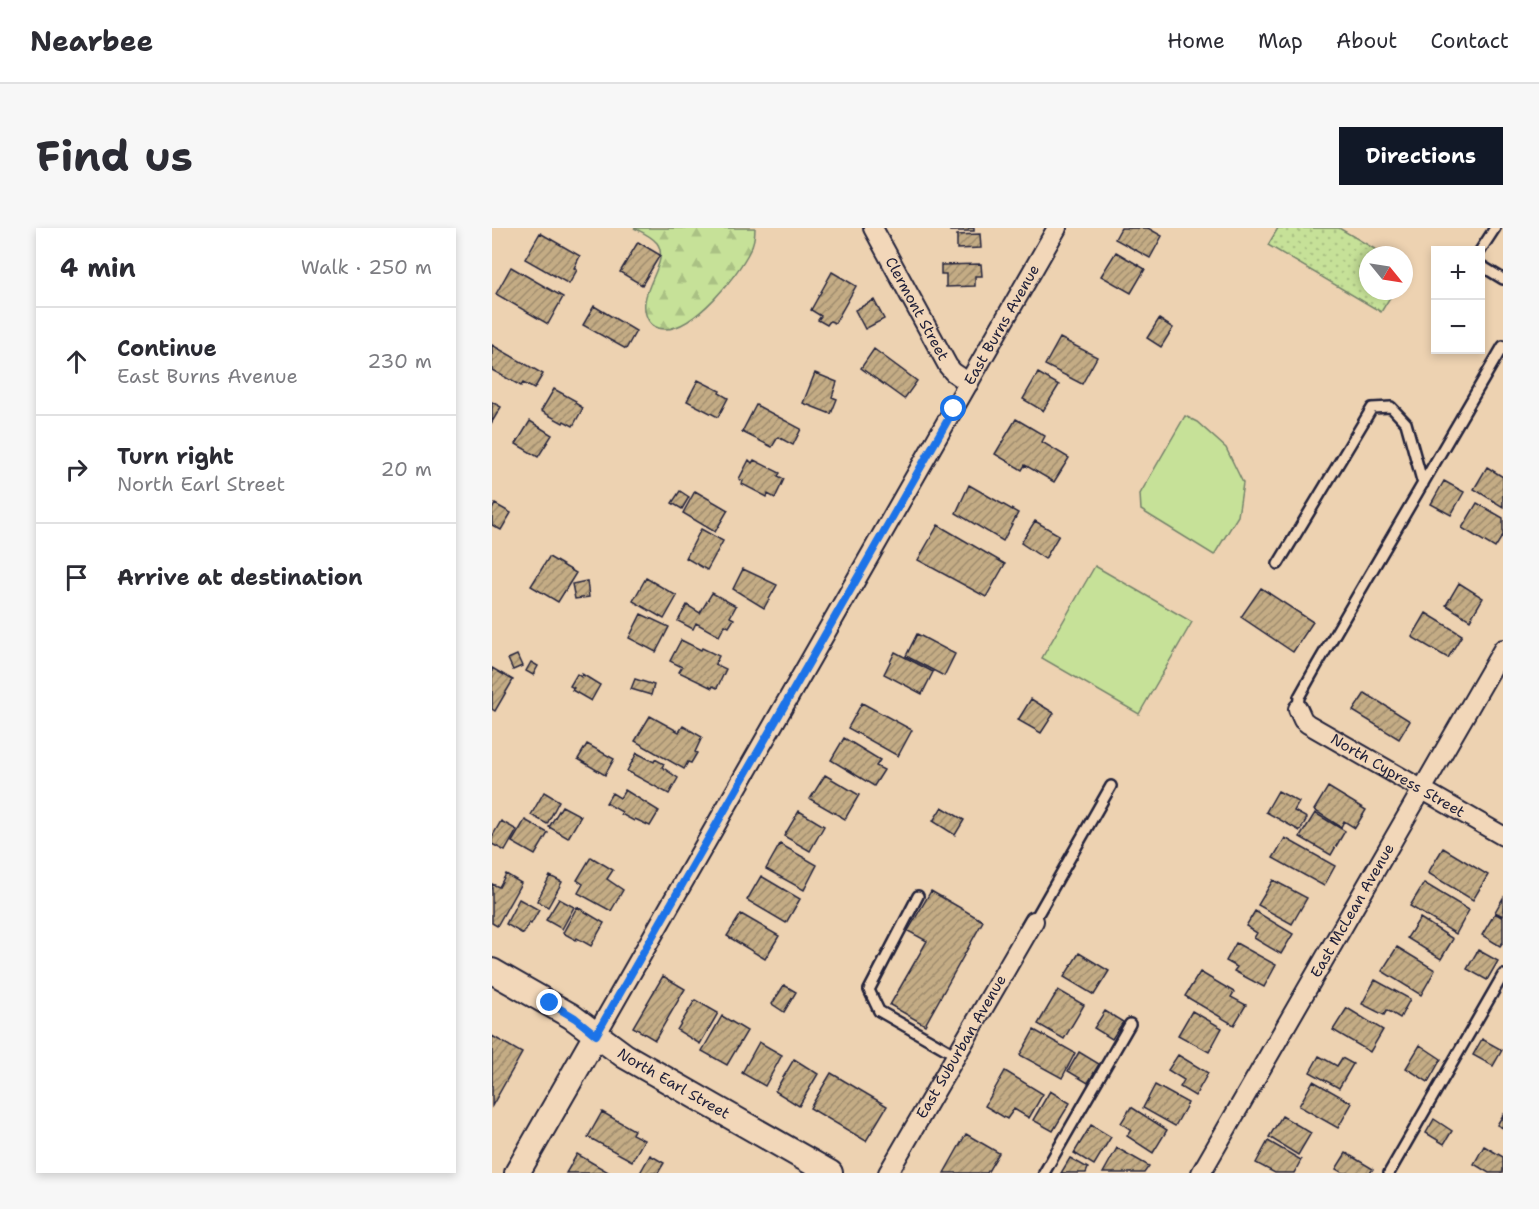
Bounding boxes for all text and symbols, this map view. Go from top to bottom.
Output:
text: Nearbee [30,22,153,60]
text: Home [1167,27,1225,55]
text: Map [1258,27,1303,55]
text: About [1336,27,1397,55]
text: Contact [1430,27,1509,55]
button: Directions [1339,127,1503,185]
text: Find us [36,128,193,184]
north arrow [1359,246,1413,300]
map controls [1431,246,1485,354]
button: + [1431,246,1485,300]
text: 4 min [60,250,136,285]
street label: Clermont Street [881,253,953,364]
text: Walk · 250 m [301,254,432,280]
street label: East Burns Avenue [959,261,1044,389]
button: − [1431,300,1485,354]
text: Continue [117,334,217,363]
icon: ahead [60,345,93,378]
text: 230 m [367,348,432,374]
text: East Burns Avenue [117,363,298,389]
route start [940,395,966,421]
text: Turn right [117,442,234,471]
icon: right [60,453,93,486]
text: 20 m [381,456,432,482]
text: North Earl Street [117,471,285,497]
icon: arrive [60,561,93,594]
text: Arrive at destination [117,563,363,592]
street label: North Cypress Street [1327,729,1469,822]
street label: East McLean Avenue [1306,840,1399,981]
street label: East Suburban Avenue [912,971,1011,1122]
route end [536,989,562,1015]
street label: North Earl Street [613,1044,733,1124]

